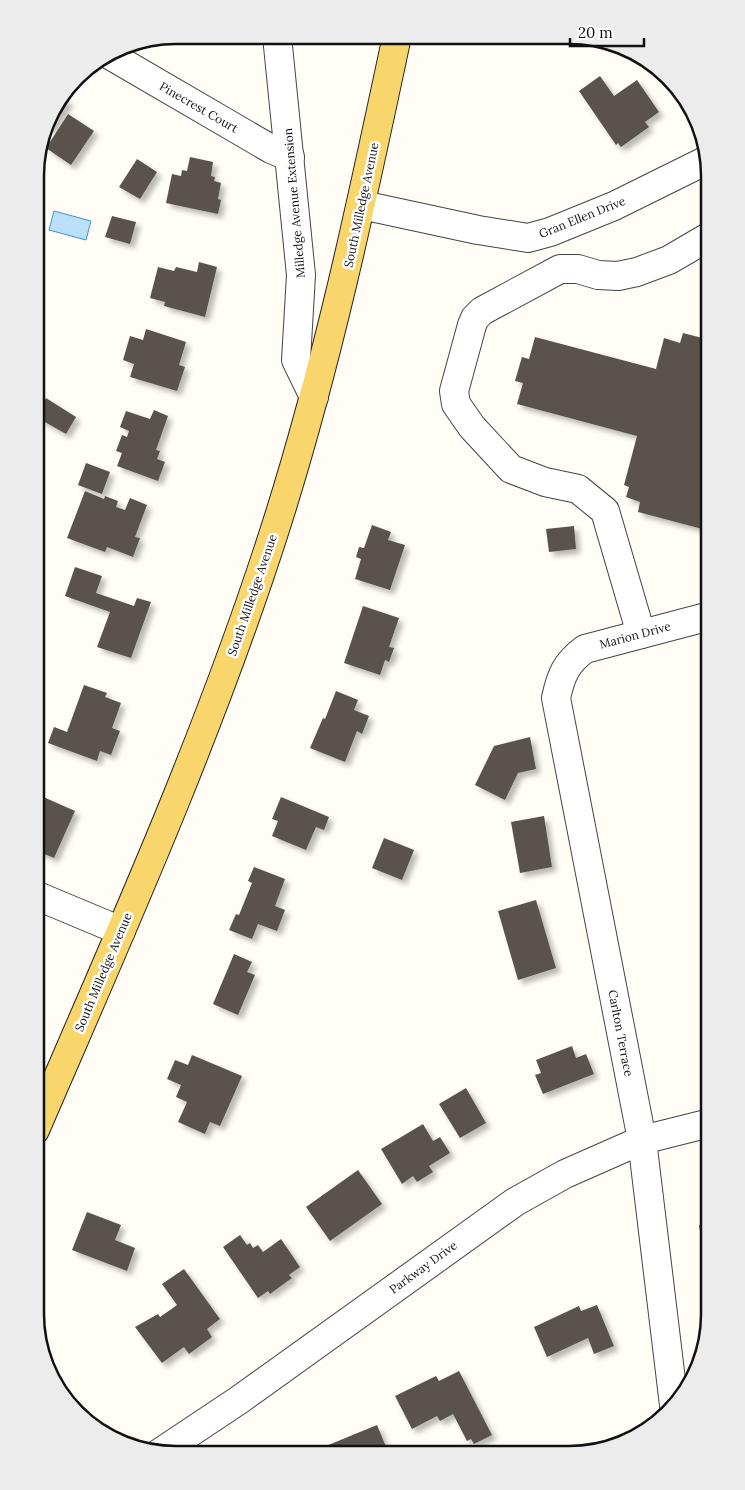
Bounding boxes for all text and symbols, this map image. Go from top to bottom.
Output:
scale bar [570,15,644,47]
text: 20 m [578,23,613,42]
street label: Pinecrest Court [157,78,241,136]
street label: Milledge Avenue Extension [280,128,308,278]
street label: South Milledge Avenue [340,141,382,269]
street label: Gran Ellen Drive [537,193,628,241]
street label: South Milledge Avenue [224,532,280,658]
street label: Marion Drive [598,618,673,652]
street label: South Milledge Avenue [71,910,135,1034]
street label: Carlton Terrace [605,988,637,1078]
street label: Parkway Drive [386,1237,460,1297]

